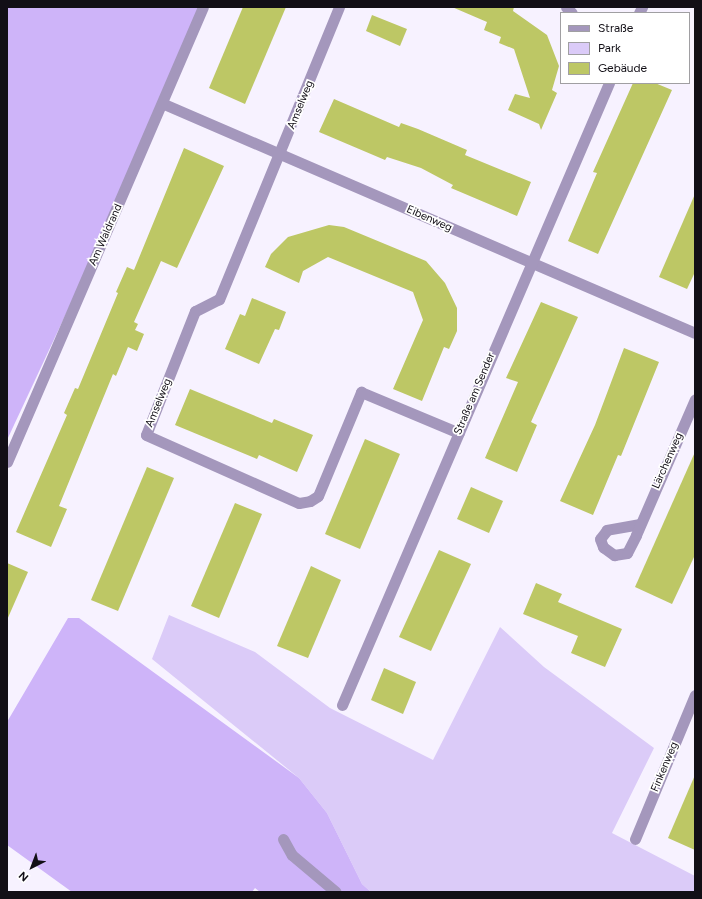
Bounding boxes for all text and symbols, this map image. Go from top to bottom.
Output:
legend [560,12,690,84]
text: Straße [598,21,633,35]
text: Park [598,41,621,55]
text: Gebäude [598,61,647,75]
street label: Amselweg [285,79,317,131]
street label: Am Waldrand [87,202,125,268]
street label: Eibenweg [404,203,454,235]
street label: Straße am Sender [452,351,498,437]
street label: Amselweg [143,377,175,429]
street label: Lärchenweg [650,431,686,491]
street label: Finkenweg [649,740,681,794]
north arrow [12,847,52,887]
text: N [16,869,31,884]

